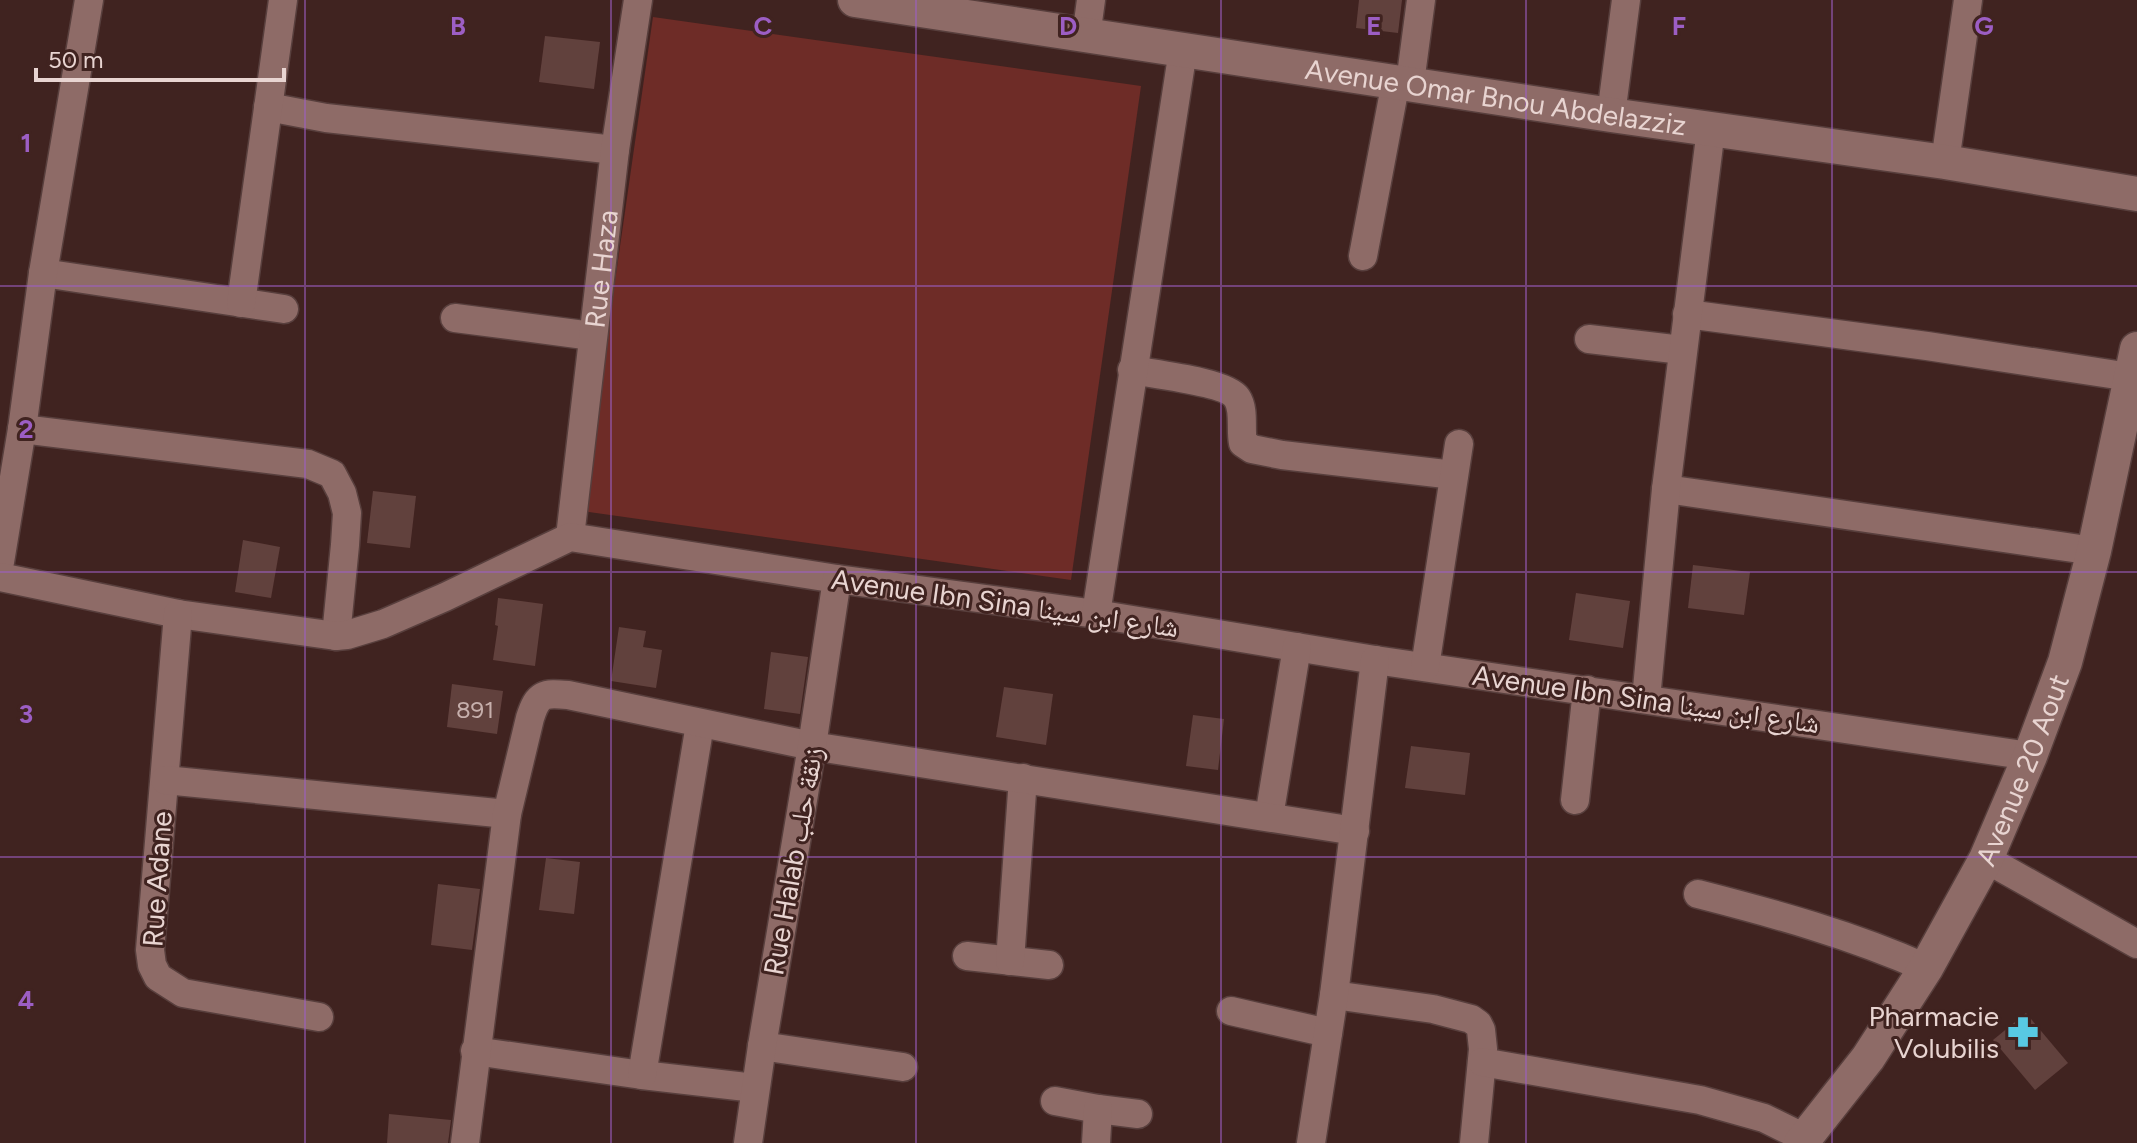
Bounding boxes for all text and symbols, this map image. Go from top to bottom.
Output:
text: B [450,10,466,42]
text: C [754,10,773,42]
text: D [1059,10,1077,42]
text: E [1366,10,1382,42]
text: F [1672,10,1686,42]
text: G [1974,10,1994,42]
scale bar [36,32,284,82]
text: 50 m [48,45,104,74]
street label: Avenue Omar Bnou Abdelazziz [1303,52,1688,142]
text: 1 [21,127,31,159]
street label: Rue Haza [577,208,625,330]
text: 2 [18,413,34,445]
street label: Avenue Ibn Sina شارع ابن سينا [829,562,1181,645]
street label: Avenue Ibn Sina شارع ابن سينا [1470,658,1822,741]
street label: Avenue 20 Aout [1968,669,2076,871]
house number: 891 [456,695,494,724]
text: 3 [19,698,33,730]
street label: Rue Halab زنقة حلب [756,744,830,978]
street label: Rue Adane [135,810,179,948]
text: 4 [18,984,34,1016]
place label: Pharmacie Volubilis [1868,999,1999,1065]
pharmacy icon: Pharmacie Volubilis [2006,1015,2040,1049]

